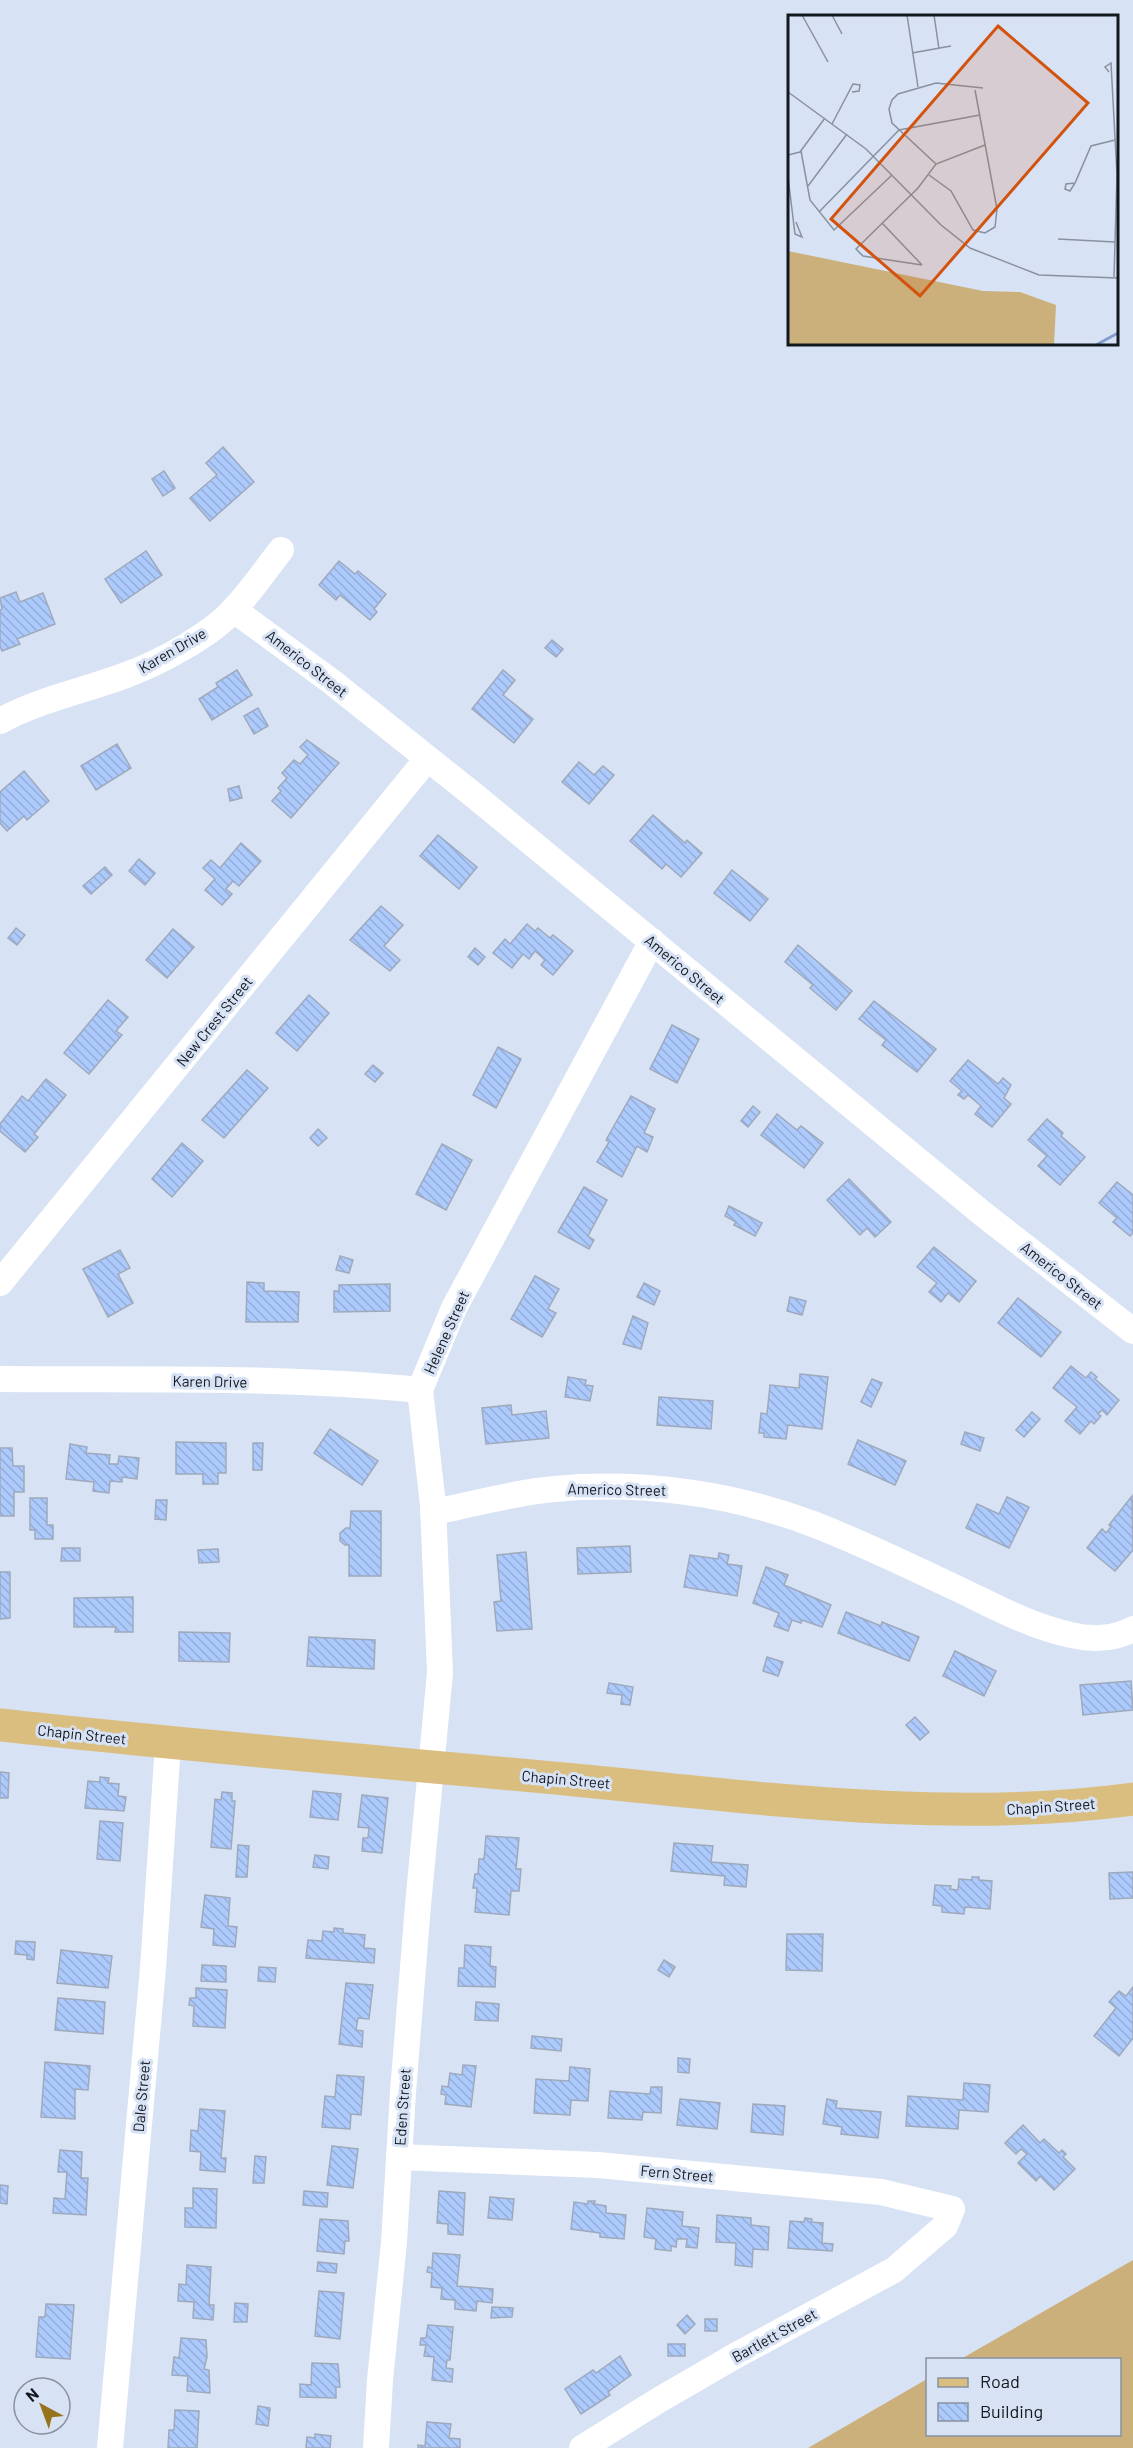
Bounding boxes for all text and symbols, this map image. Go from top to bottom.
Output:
inset map [788,15,1118,345]
street label: Karen Drive [135,624,209,676]
street label: Americo Street [263,626,351,700]
street label: Americo Street [641,930,729,1008]
street label: New Crest Street [172,972,256,1070]
street label: Americo Street [1018,1238,1106,1312]
street label: Helene Street [420,1288,472,1376]
street label: Karen Drive [172,1371,248,1391]
street label: Americo Street [568,1479,666,1499]
street label: Chapin Street [37,1720,127,1748]
street label: Chapin Street [521,1766,611,1792]
street label: Chapin Street [1006,1794,1096,1818]
street label: Dale Street [129,2059,153,2133]
street label: Eden Street [390,2068,414,2146]
street label: Fern Street [640,2161,714,2185]
street label: Bartlett Street [728,2304,820,2366]
legend [926,2358,1121,2436]
text: Road [980,2370,1020,2392]
north arrow [12,2376,72,2436]
text: N [22,2384,42,2405]
text: Building [980,2400,1043,2422]

